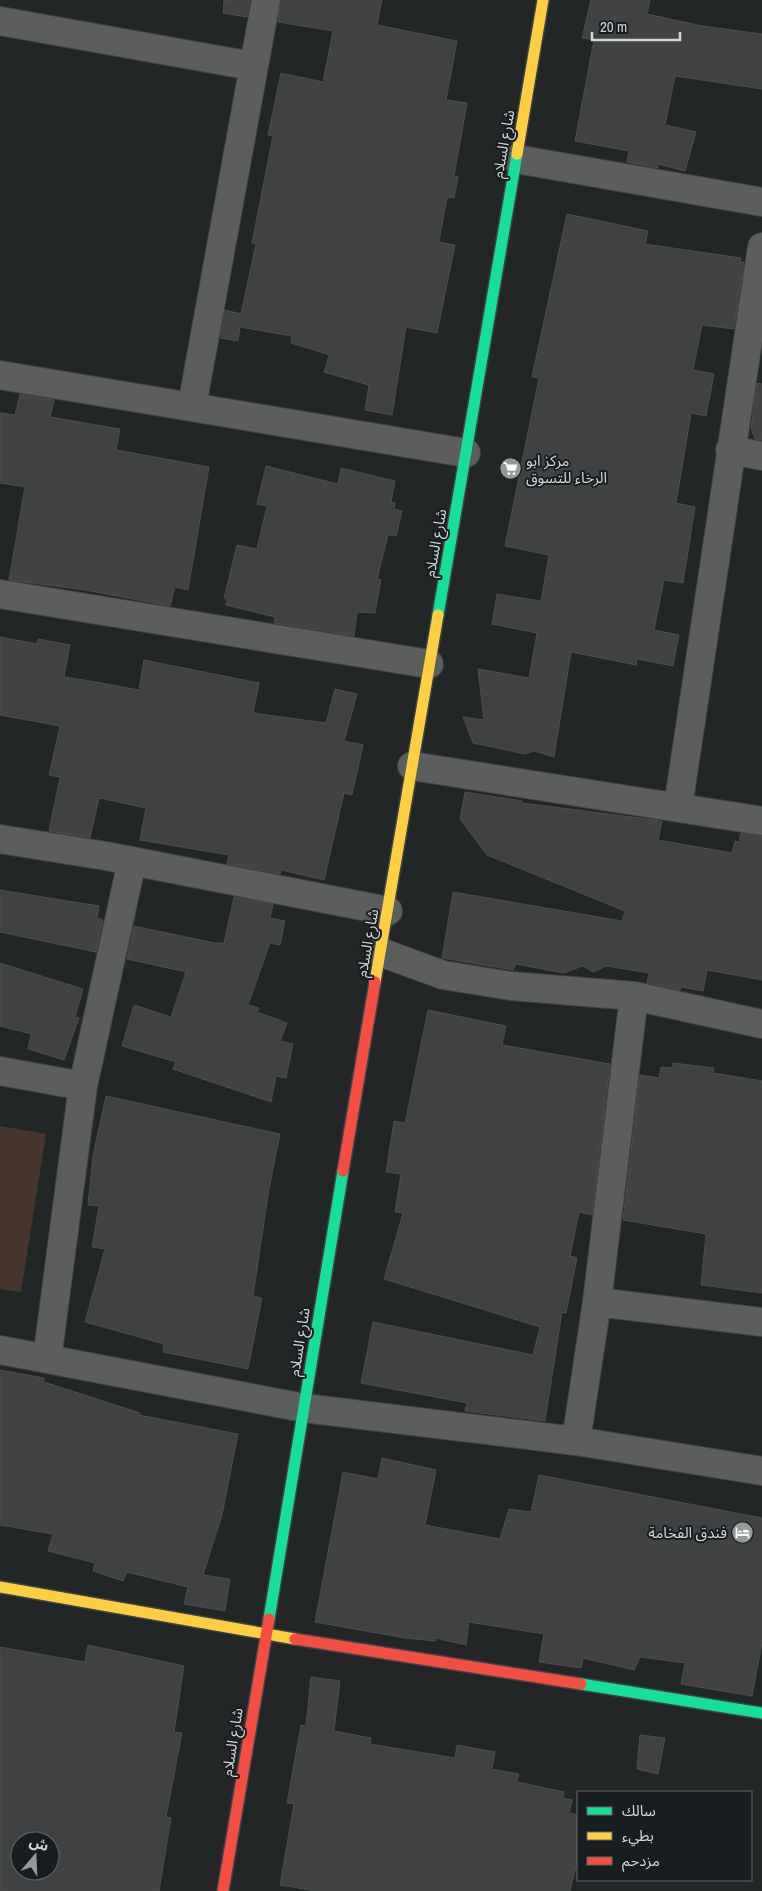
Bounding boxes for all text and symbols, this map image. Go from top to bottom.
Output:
scale bar [592,10,680,42]
text: 20 m [600,16,627,37]
street label: شارع السلام [487,108,521,180]
place label: مركز ابو الرخاء للتسوق [526,450,607,488]
supermarket icon: مركز ابو الرخاء للتسوق [498,457,522,481]
street label: شارع السلام [419,507,453,579]
street label: شارع السلام [351,907,385,979]
street label: شارع السلام [283,1306,317,1378]
hotel icon: فندق الفخامة [731,1520,755,1544]
place label: فندق الفخامة [648,1522,727,1543]
street label: شارع السلام [216,1706,250,1778]
legend [577,1791,752,1881]
text: سالك [622,1800,656,1821]
text: بطيء [622,1825,654,1847]
north arrow [10,1831,60,1881]
text: ش [27,1832,51,1855]
text: مزدحم [622,1850,660,1872]

